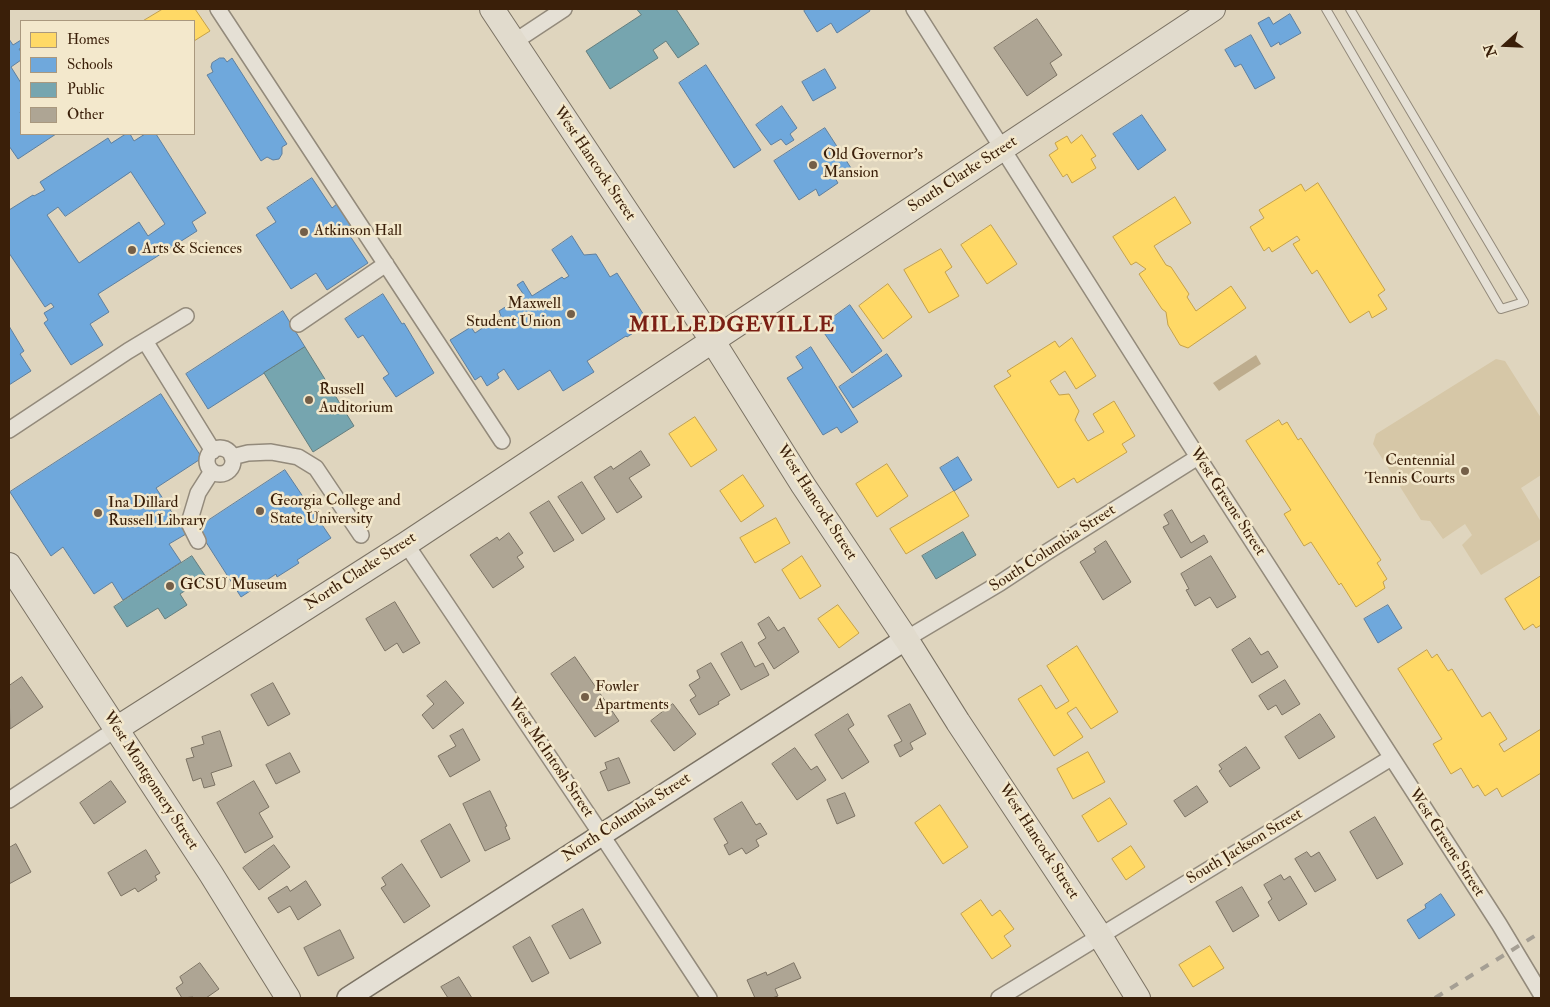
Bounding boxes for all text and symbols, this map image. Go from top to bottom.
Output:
legend [20,20,195,135]
north arrow [1480,20,1530,70]
text: Homes [67,30,109,49]
text: N [1480,42,1501,59]
text: Schools [67,55,113,74]
text: Public [67,80,105,99]
street label: West Hancock Street [549,103,639,225]
text: Other [67,105,104,124]
street label: South Clarke Street [905,133,1021,217]
place label: Old Governor's Mansion [823,146,923,184]
marker: Old Governor's Mansion [807,159,819,171]
place label: Atkinson Hall [314,222,402,242]
marker: Atkinson Hall [298,226,310,238]
place label: Arts & Sciences [142,240,242,260]
marker: Arts & Sciences [126,244,138,256]
place label: Maxwell Student Union [466,295,561,333]
marker: Maxwell Student Union [565,308,577,320]
district label: MILLEDGEVILLE [627,313,837,339]
place label: Russell Auditorium [319,381,393,419]
marker: Russell Auditorium [303,394,315,406]
street label: West Hancock Street [772,442,860,564]
street label: West Greene Street [1185,444,1269,560]
place label: Centennial Tennis Courts [1365,452,1455,490]
marker: Centennial Tennis Courts [1459,465,1471,477]
place label: Georgia College and State University [270,492,401,530]
place label: Ina Dillard Russell Library [108,494,206,532]
street label: South Columbia Street [986,501,1120,597]
marker: Georgia College and State University [254,505,266,517]
marker: Ina Dillard Russell Library [92,507,104,519]
street label: North Clarke Street [302,529,420,615]
place label: GCSU Museum [180,576,287,596]
marker: GCSU Museum [164,580,176,592]
place label: Fowler Apartments [595,678,669,716]
marker: Fowler Apartments [579,691,591,703]
street label: West McIntosh Street [503,694,597,822]
street label: West Montgomery Street [98,708,202,854]
street label: North Columbia Street [559,769,695,867]
street label: West Hancock Street [994,781,1082,903]
street label: West Greene Street [1404,785,1488,901]
street label: South Jackson Street [1184,805,1306,889]

